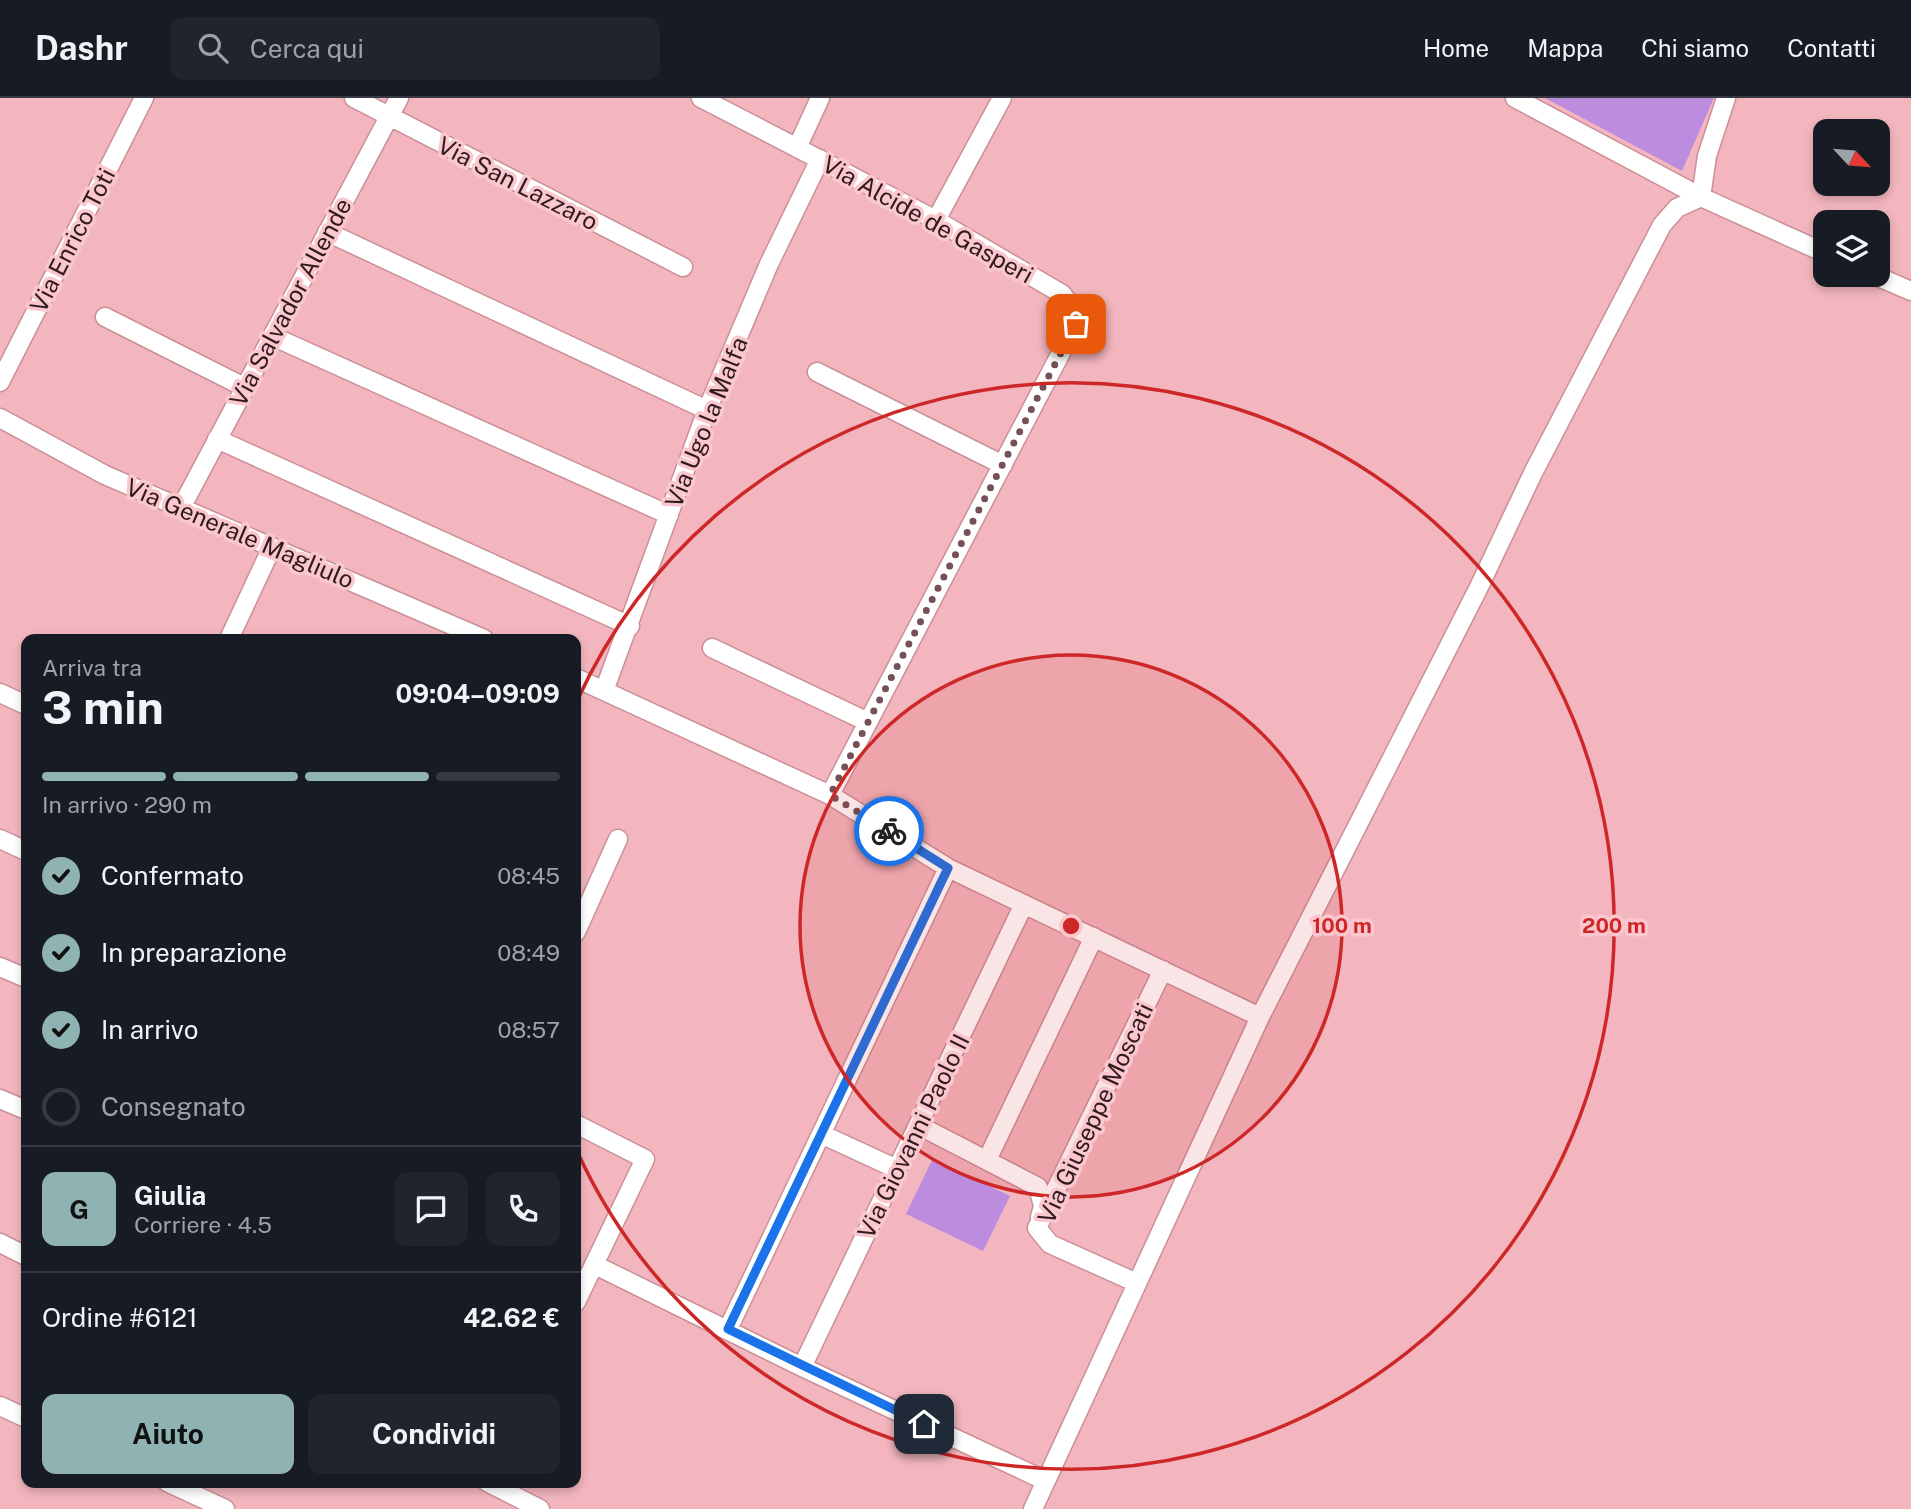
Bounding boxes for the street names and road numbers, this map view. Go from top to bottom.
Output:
street label: Via San Lazzaro [433,131,603,235]
street label: Via Alcide de Gasperi [818,149,1038,289]
street label: Via Enrico Toti [24,163,120,317]
street label: Via Salvador Allende [223,193,357,411]
street label: Via Ugo la Malfa [659,333,753,511]
street label: Via Generale Magliulo [122,472,358,594]
street label: Via Giuseppe Moscati [1032,998,1158,1228]
street label: Via Giovanni Paolo II [851,1029,975,1243]

